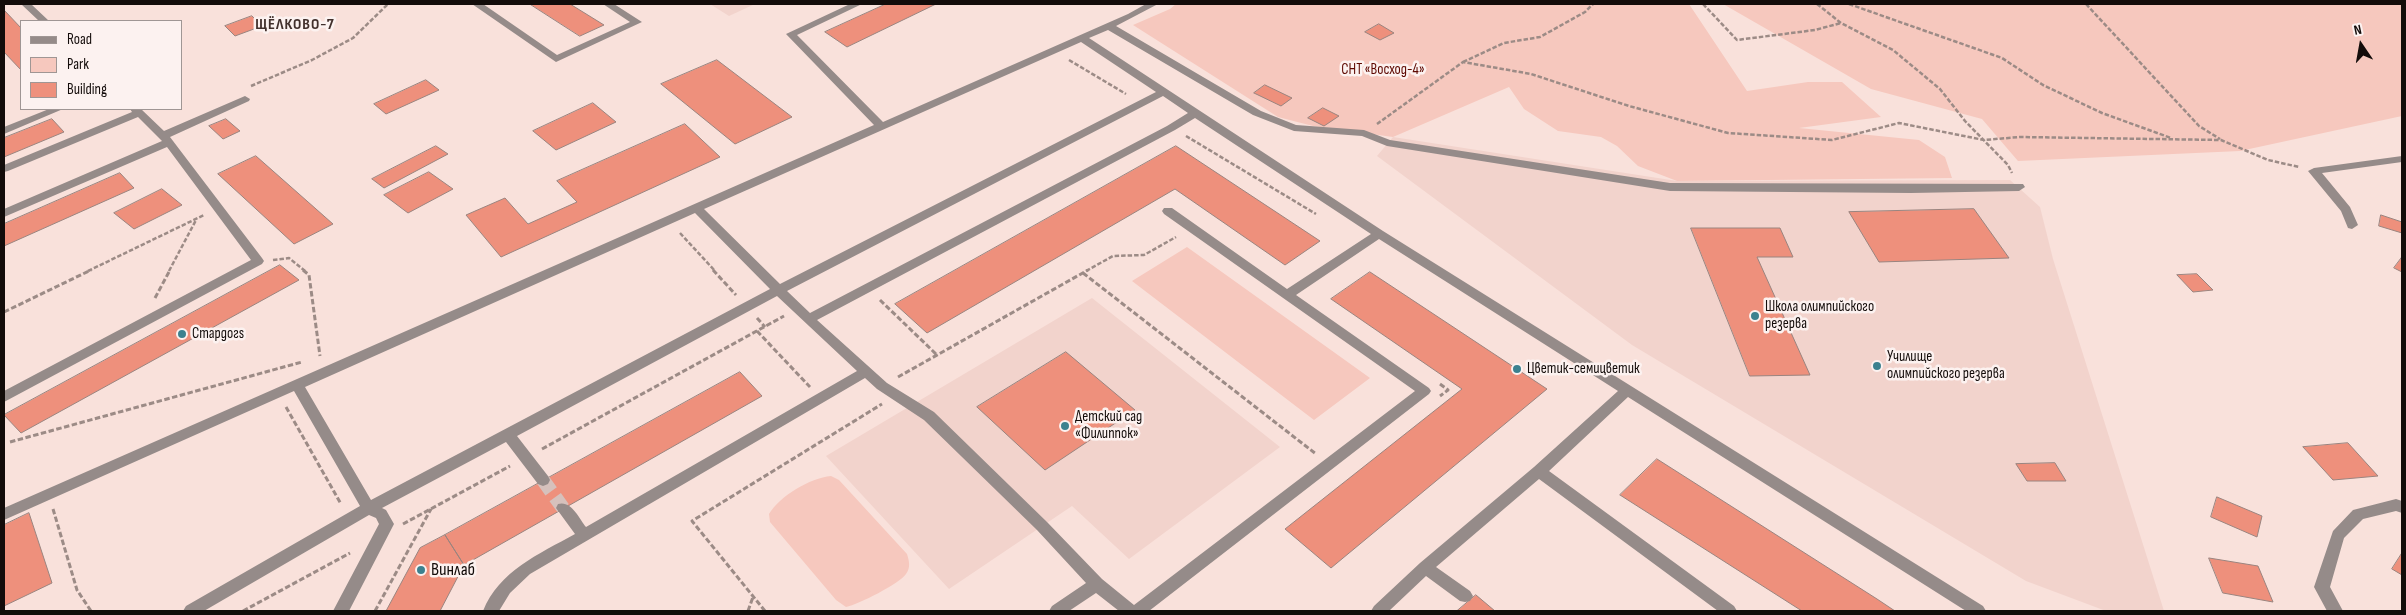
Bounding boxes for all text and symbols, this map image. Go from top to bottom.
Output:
district label: ЩЁЛКОВО-7 [254,15,336,35]
legend [20,20,182,110]
north arrow [2336,20,2386,70]
text: N [2352,21,2363,39]
text: Road [67,30,92,49]
text: Park [67,55,89,74]
park label: СНТ «Восход-4» [1341,61,1425,79]
text: Building [67,80,107,99]
place label: Школа олимпийского резерва [1765,298,1874,333]
marker: Школа олимпийского резерва [1749,310,1761,322]
place label: Стардогs [192,325,244,343]
marker: Стардогs [176,328,188,340]
place label: Училище олимпийского резерва [1887,348,2005,383]
place label: Цветик-семицветик [1527,360,1640,378]
marker: Училище олимпийского резерва [1871,360,1883,372]
marker: Цветик-семицветик [1511,363,1523,375]
place label: Детский сад «Филиппок» [1075,408,1142,443]
marker: Детский сад «Филиппок» [1059,420,1071,432]
place label: Винлаб [431,559,475,581]
marker: Винлаб [415,564,427,576]

